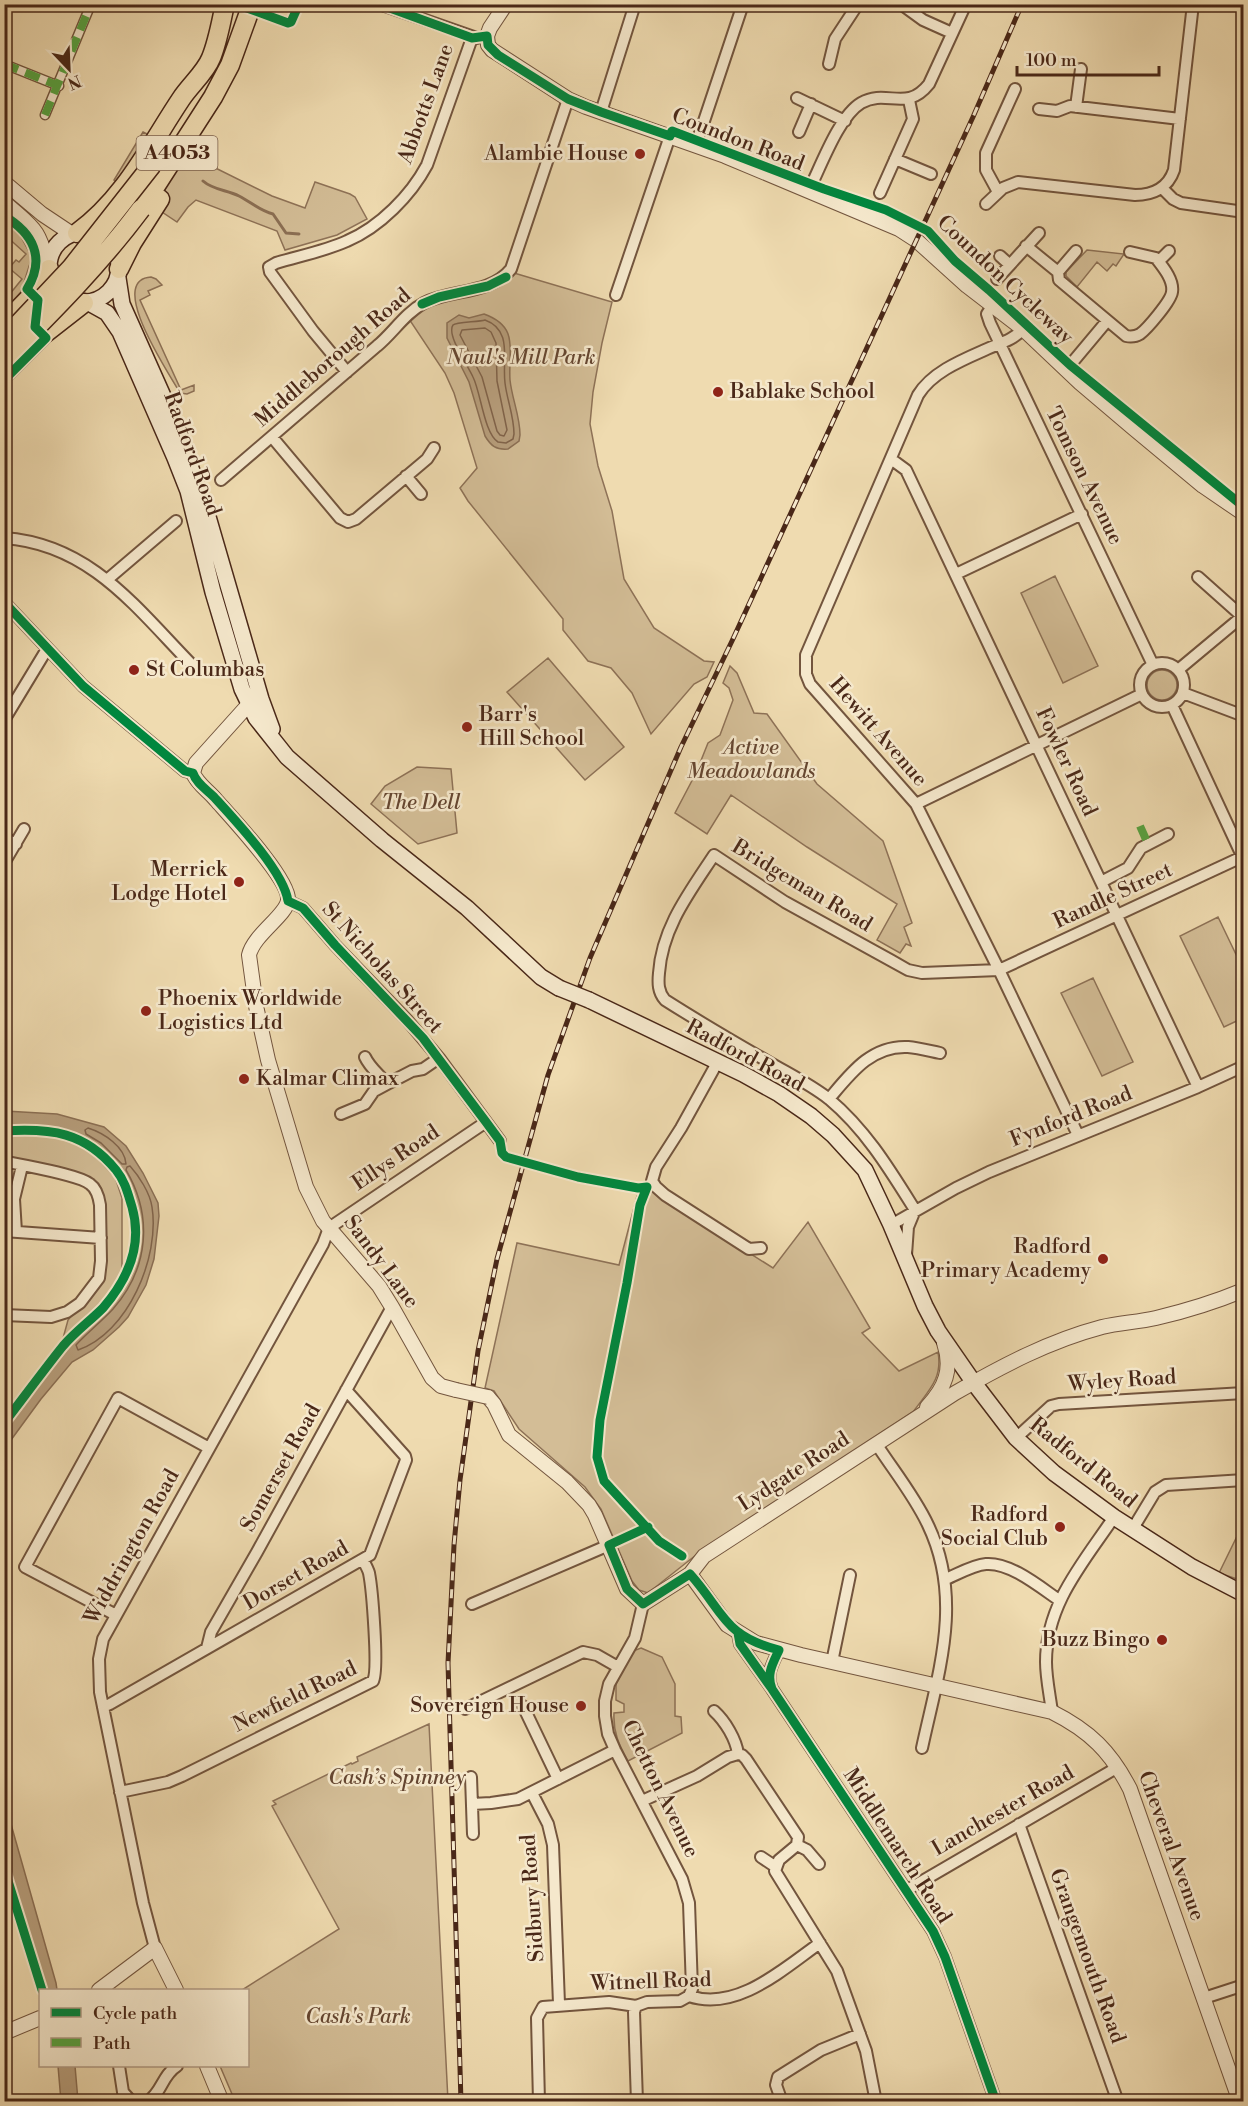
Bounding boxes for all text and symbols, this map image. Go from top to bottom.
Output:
north arrow [39,39,99,99]
scale bar [1017,39,1160,77]
street label: Abbotts Lane [392,41,460,168]
text: 100 m [1026,49,1077,72]
text: N [64,70,84,94]
street label: Coundon Road [668,103,808,177]
road number: A4053 [136,136,218,170]
place label: Alambie House [483,141,628,167]
marker: Alambie House [633,147,647,161]
street label: Coundon Cycleway [931,210,1079,351]
street label: Middleborough Road [249,283,417,433]
park label: Naul's Mill Park [446,345,595,371]
place label: Bablake School [729,379,875,405]
marker: Bablake School [711,385,725,399]
street label: Radford Road [157,388,227,520]
street label: Tomson Avenue [1039,403,1129,549]
place label: St Columbas [146,657,264,683]
marker: St Columbas [127,663,141,677]
street label: Hewitt Avenue [823,672,933,792]
place label: Barr's Hill School [478,702,584,752]
street label: Fowler Road [1029,703,1103,821]
marker: Barr's Hill School [460,720,474,734]
park label: Active Meadowlands [687,735,815,785]
park label: The Dell [381,790,461,816]
street label: Bridgeman Road [726,833,877,938]
place label: Merrick Lodge Hotel [111,857,228,907]
street label: Randle Street [1049,857,1177,935]
marker: Merrick Lodge Hotel [232,875,246,889]
street label: St Nicholas Street [316,897,448,1040]
place label: Phoenix Worldwide Logistics Ltd [158,986,342,1036]
marker: Phoenix Worldwide Logistics Ltd [139,1004,153,1018]
street label: Radford Road [681,1014,809,1098]
place label: Kalmar Climax [256,1066,399,1092]
marker: Kalmar Climax [237,1072,251,1086]
street label: Fynford Road [1006,1081,1136,1153]
street label: Ellys Road [347,1119,445,1197]
street label: Sandy Lane [338,1210,424,1314]
place label: Radford Primary Academy [921,1234,1092,1284]
marker: Radford Primary Academy [1096,1252,1110,1266]
street label: Wyley Road [1066,1364,1177,1398]
street label: Somerset Road [235,1399,327,1536]
street label: Radford Road [1024,1412,1142,1514]
street label: Lydgate Road [733,1426,855,1518]
street label: Widdrington Road [78,1465,185,1630]
place label: Radford Social Club [941,1502,1048,1552]
marker: Radford Social Club [1053,1520,1067,1534]
street label: Dorset Road [239,1535,353,1617]
place label: Buzz Bingo [1041,1627,1150,1653]
marker: Buzz Bingo [1155,1633,1169,1647]
street label: Newfield Road [229,1656,361,1738]
place label: Sovereign House [410,1693,569,1719]
marker: Sovereign House [574,1699,588,1713]
street label: Chetton Avenue [615,1716,705,1862]
street label: Lanchester Road [927,1760,1079,1862]
street label: Middlemarch Road [837,1763,957,1929]
park label: Cash’s Spinney [328,1765,467,1791]
street label: Cheveral Avenue [1132,1768,1210,1924]
street label: Sidbury Road [516,1833,550,1963]
street label: Grangemouth Road [1043,1865,1131,2047]
street label: Witnell Road [589,1967,712,1997]
legend [39,1989,249,2067]
text: Cycle path [93,2002,177,2025]
park label: Cash's Park [305,2004,411,2030]
text: Path [93,2032,131,2055]

